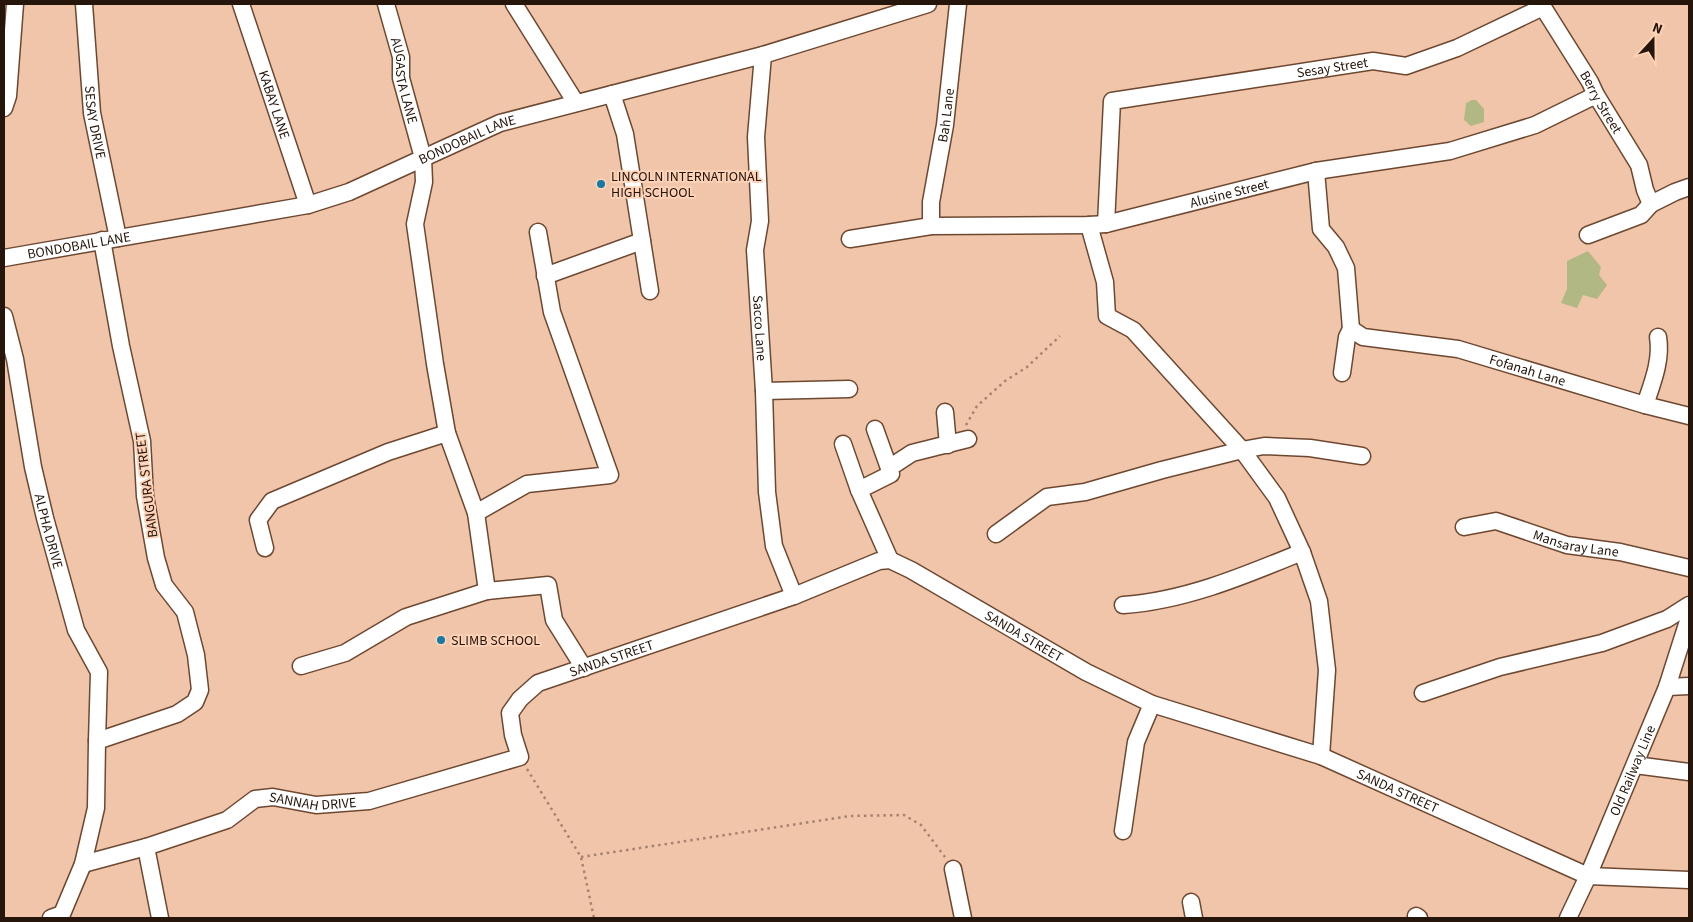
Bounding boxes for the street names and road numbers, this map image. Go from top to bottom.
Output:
street label: AUGASTA LANE [385,35,422,126]
street label: Sesay Street [1295,53,1370,84]
street label: Berry Street [1574,67,1627,138]
street label: KABAY LANE [253,68,294,142]
street label: SESAY DRIVE [79,85,110,161]
street label: Bah Lane [933,87,960,144]
street label: BONDOBAIL LANE [415,110,518,170]
street label: Alusine Street [1188,174,1271,213]
street label: BONDOBAIL LANE [26,227,132,265]
street label: Sacco Lane [747,295,771,362]
street label: Fofanah Lane [1487,350,1568,392]
street label: BANGURA STREET [131,431,163,539]
street label: ALPHA DRIVE [29,492,68,571]
street label: Mansaray Lane [1530,525,1620,563]
street label: SANDA STREET [981,606,1067,668]
street label: SANDA STREET [567,635,657,683]
street label: Old Railway Line [1605,722,1661,819]
street label: SANDA STREET [1353,764,1442,819]
street label: SANNAH DRIVE [267,787,357,816]

